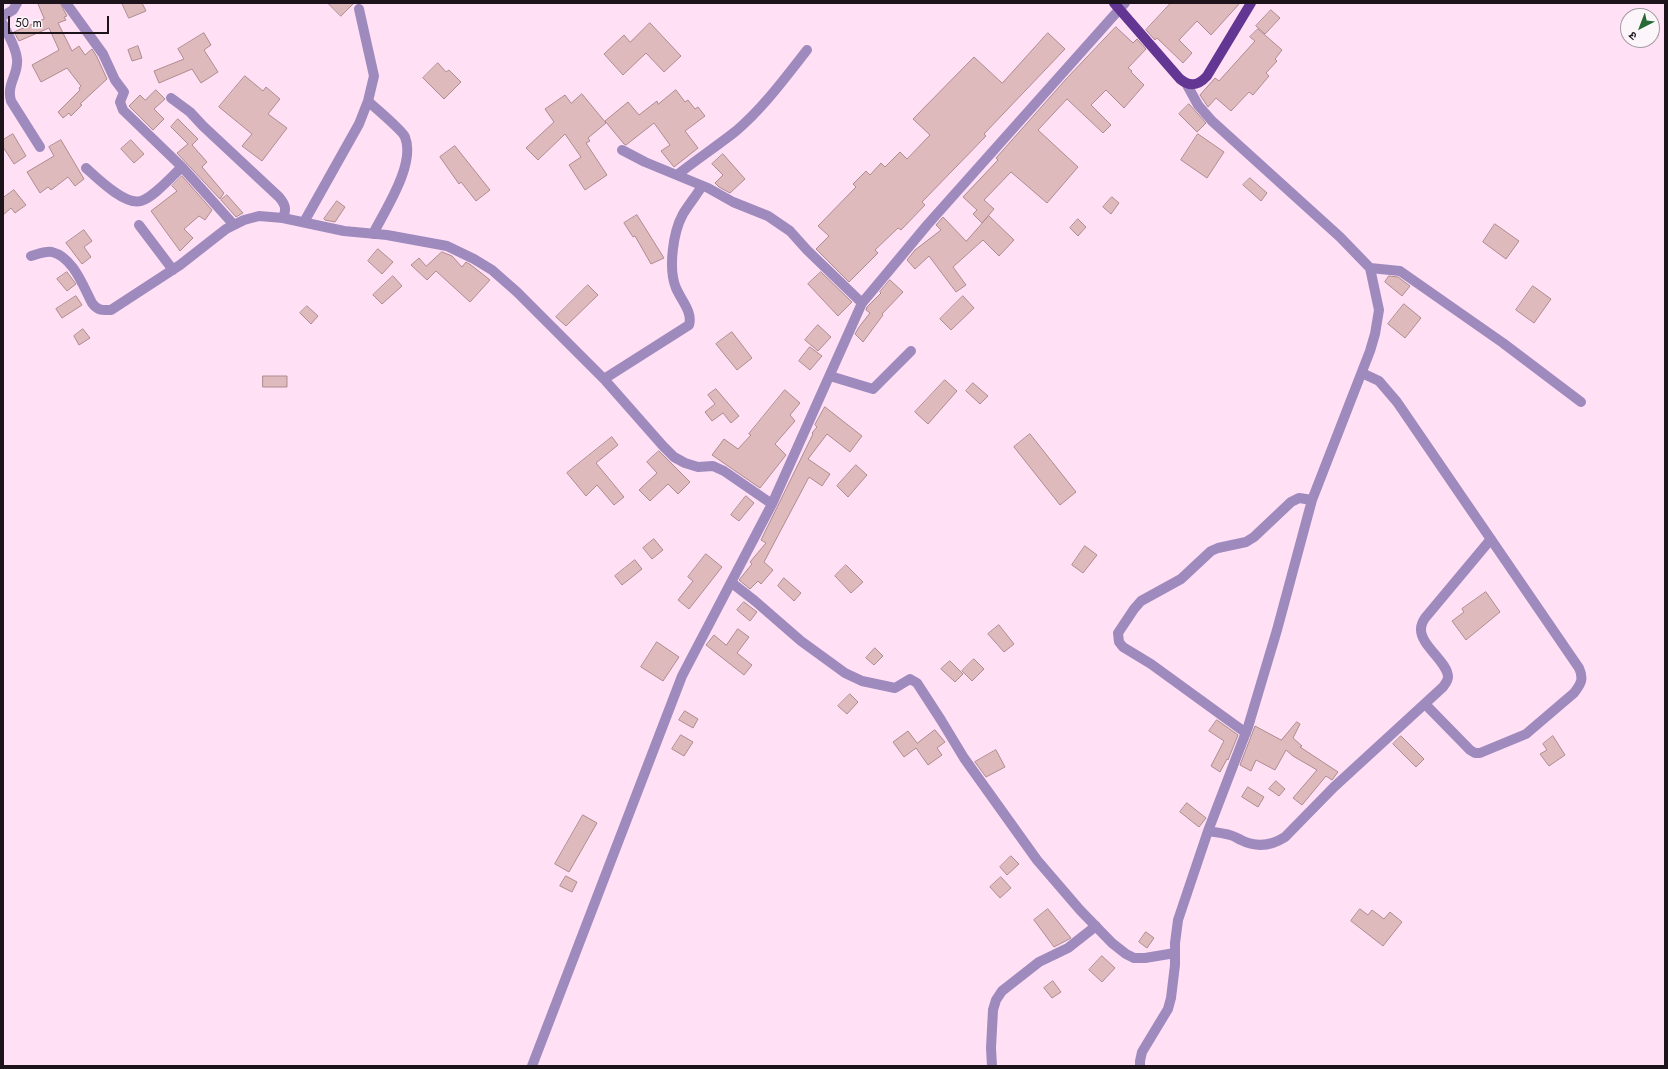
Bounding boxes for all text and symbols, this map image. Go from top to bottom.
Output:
scale bar [10,8,111,34]
north arrow [1620,8,1660,48]
text: 50 m [15,14,42,32]
text: उ [1625,28,1640,44]

